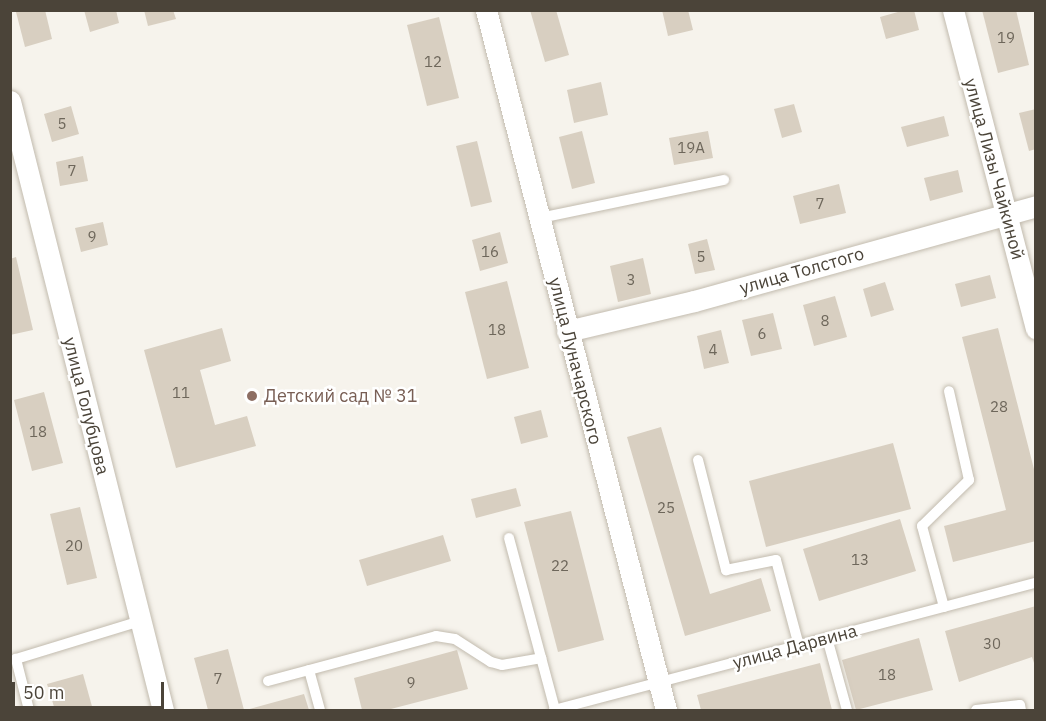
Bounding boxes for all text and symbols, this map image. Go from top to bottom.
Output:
house number: 19 [997,29,1015,47]
house number: 12 [424,53,442,71]
street label: улица Лизы Чайкиной [959,76,1029,262]
house number: 5 [58,115,66,133]
house number: 19А [677,139,705,157]
house number: 7 [68,162,76,180]
house number: 7 [816,195,824,213]
house number: 9 [88,228,96,246]
house number: 16 [481,243,499,261]
street label: улица Толстого [737,243,867,299]
house number: 5 [697,248,705,266]
house number: 3 [627,271,635,289]
street label: улица Луначарского [544,275,606,447]
house number: 8 [821,312,829,330]
house number: 18 [488,321,506,339]
house number: 6 [758,325,766,343]
street label: улица Голубцова [58,335,114,477]
house number: 4 [709,341,717,359]
house number: 11 [172,384,190,402]
place label: Детский сад № 31 [264,385,418,407]
marker: Детский сад № 31 [245,389,259,403]
house number: 28 [990,398,1008,416]
house number: 18 [29,423,47,441]
house number: 25 [657,499,675,517]
house number: 20 [65,537,83,555]
house number: 13 [851,551,869,569]
house number: 22 [551,557,569,575]
street label: улица Дарвина [730,620,860,674]
house number: 30 [983,635,1001,653]
house number: 18 [878,666,896,684]
scale bar [15,670,166,708]
house number: 7 [214,670,222,688]
house number: 9 [407,674,415,692]
text: 50 m [23,681,65,704]

